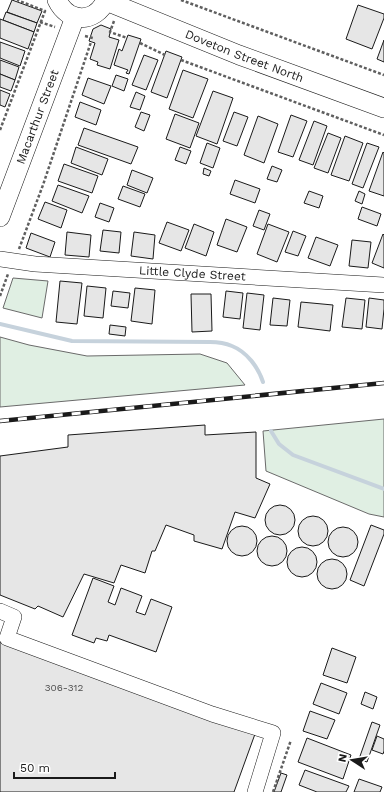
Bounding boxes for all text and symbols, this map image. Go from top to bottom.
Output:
street label: Doveton Street North [183,27,306,85]
street label: Macarthur Street [13,68,62,166]
street label: Little Clyde Street [139,263,246,284]
house number: 306-312 [45,682,83,693]
north arrow [332,740,372,780]
text: N [336,753,350,763]
scale bar [14,754,115,780]
text: 50 m [20,761,50,775]

